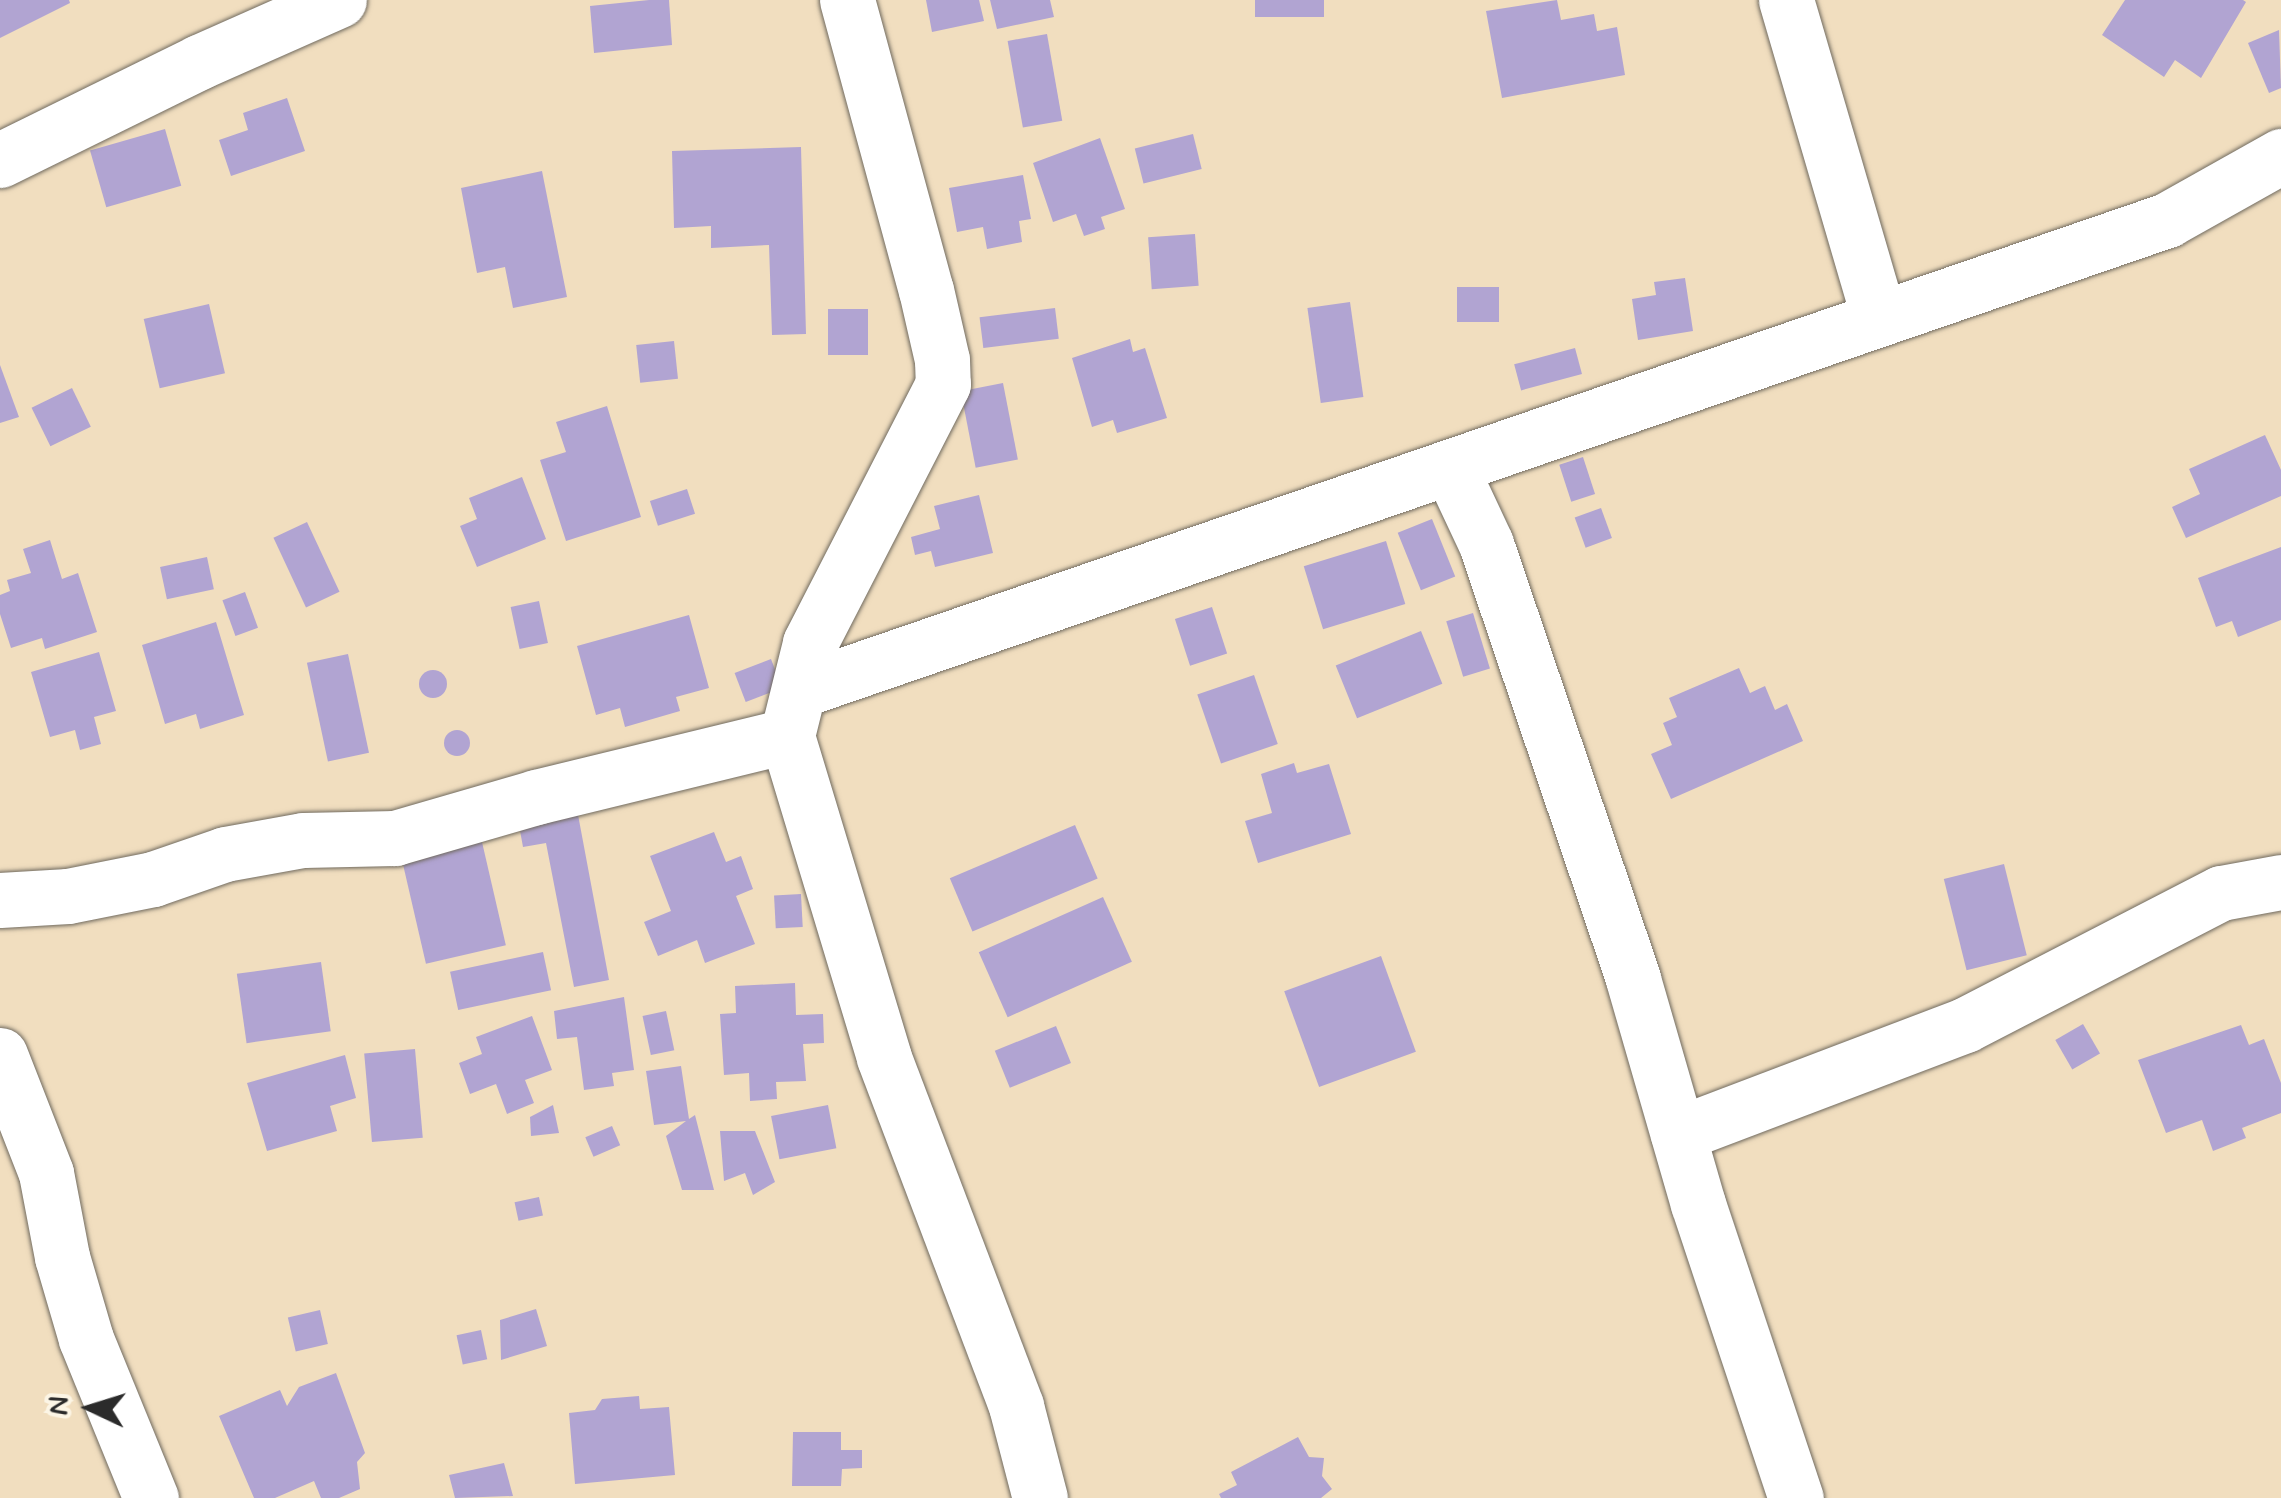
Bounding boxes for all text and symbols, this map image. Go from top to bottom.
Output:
north arrow [40,1358,140,1458]
text: N [40,1395,79,1416]

